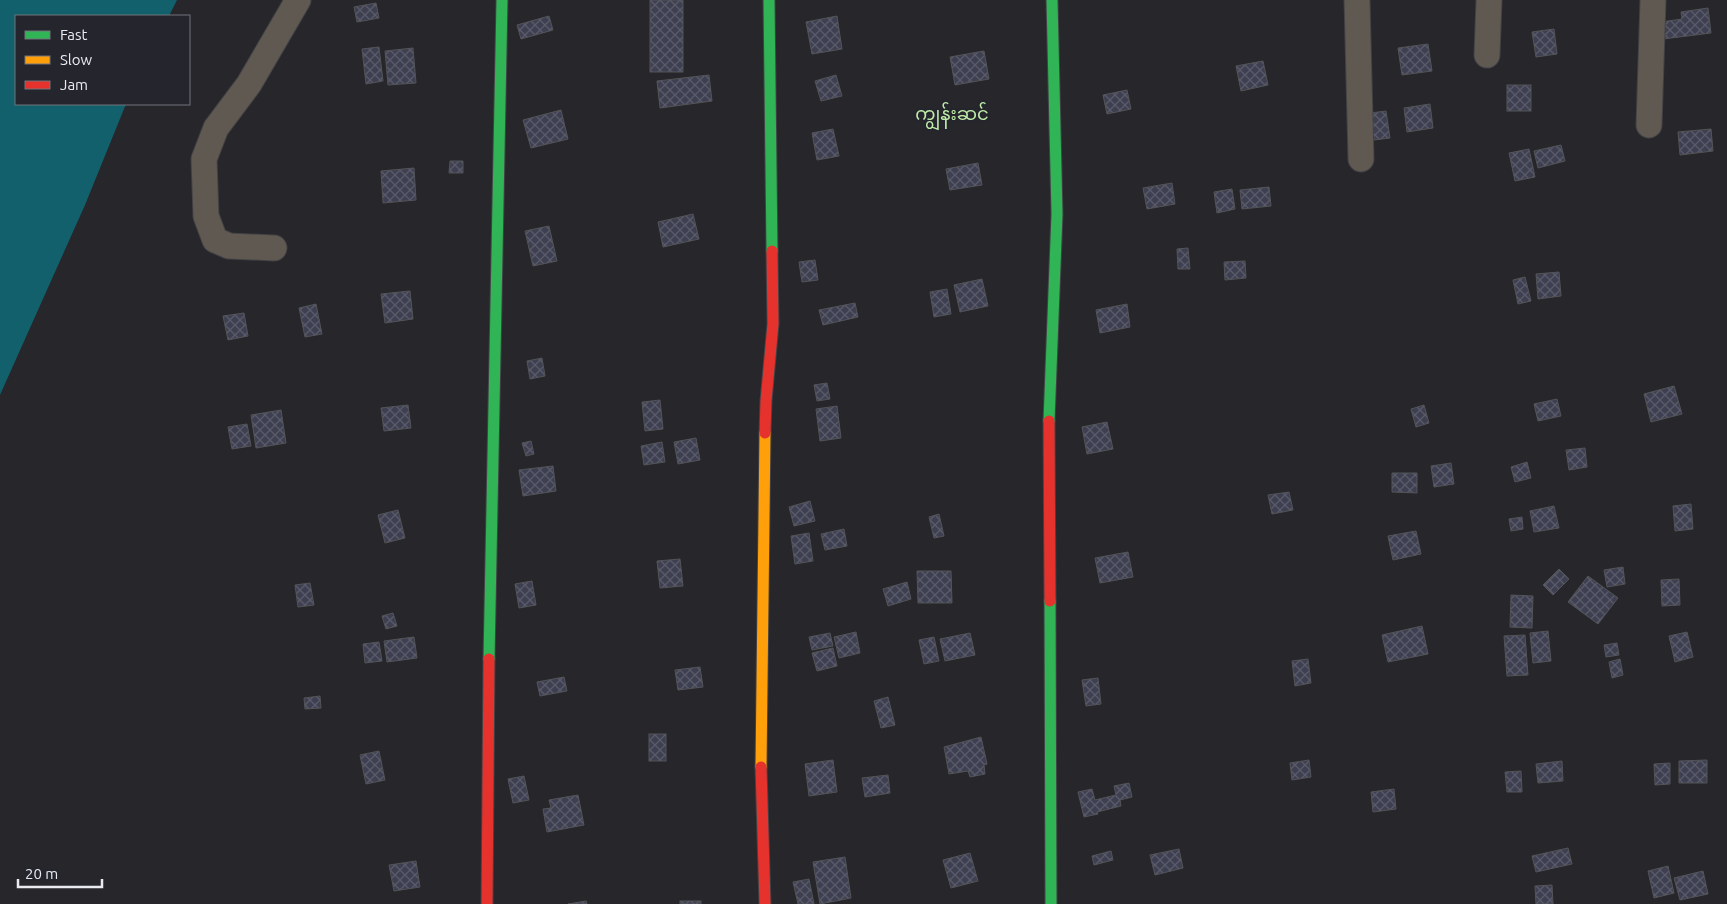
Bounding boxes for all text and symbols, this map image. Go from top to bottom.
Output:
legend [15,15,190,105]
text: Fast [60,26,88,43]
text: Slow [60,51,93,68]
text: Jam [60,76,88,93]
district label: ကျွန်းဆင် [915,101,989,131]
scale bar [18,856,101,888]
text: 20 m [25,865,58,882]

